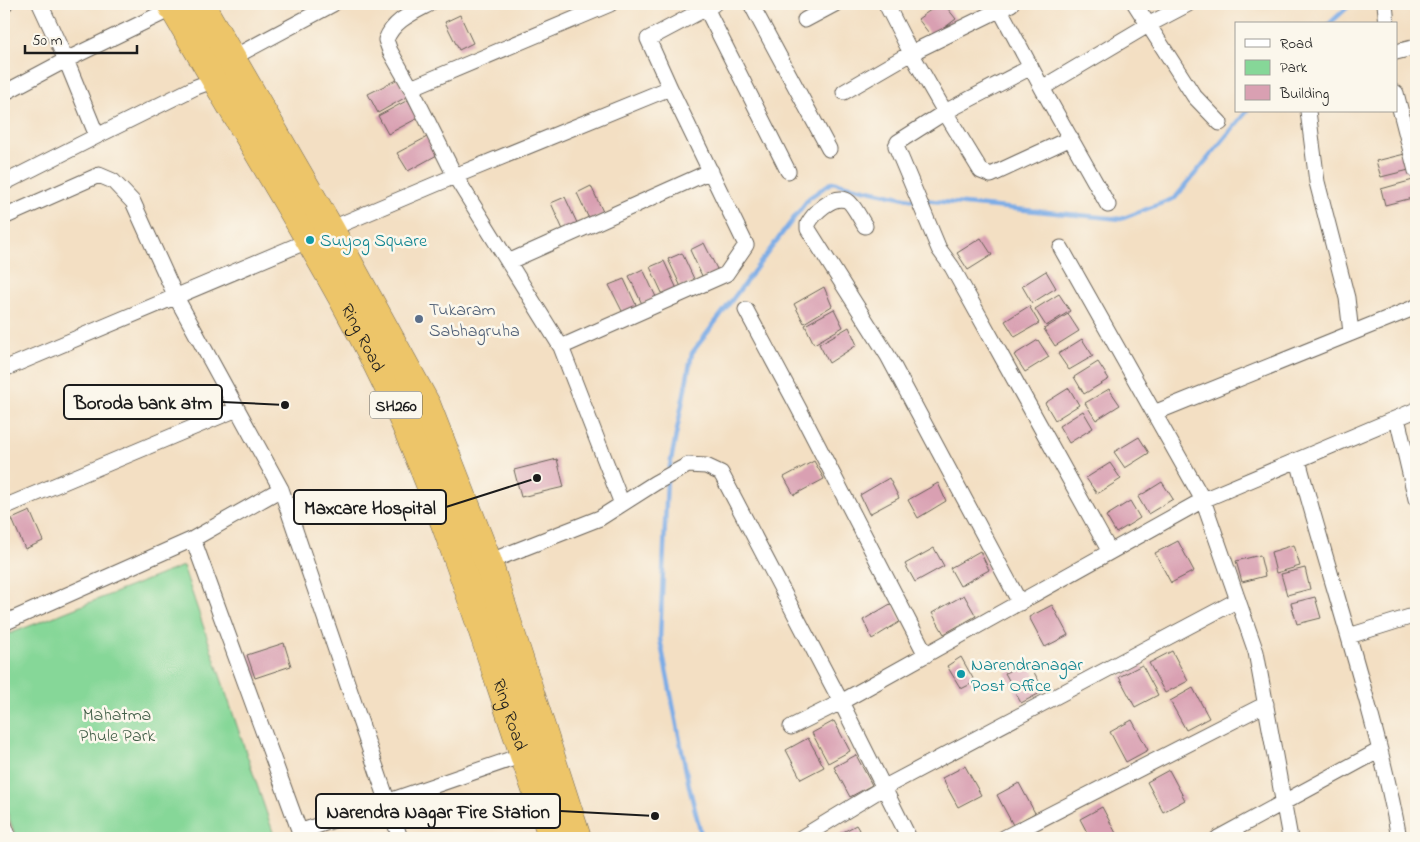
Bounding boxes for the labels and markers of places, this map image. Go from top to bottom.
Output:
place label: Suyog Square [320,229,428,256]
marker: Suyog Square [304,234,316,246]
place label: Tukaram Sabhagruha [429,298,520,346]
marker: Tukaram Sabhagruha [413,313,425,325]
callout: Boroda bank atm [64,385,222,419]
callout: Maxcare Hospital [294,490,446,524]
place label: Narendranagar Post Office [971,653,1083,700]
marker: Narendranagar Post Office [955,668,967,680]
callout: Narendra Nagar Fire Station [316,794,560,828]

